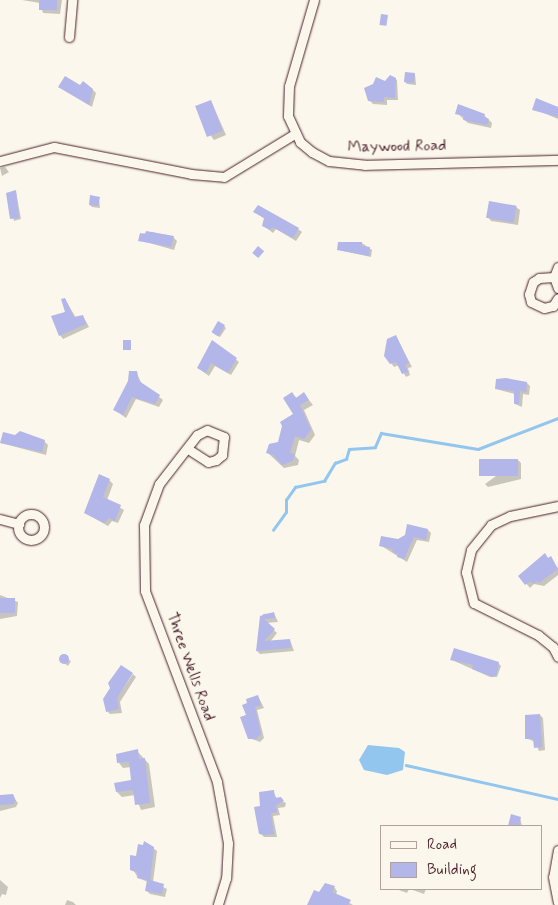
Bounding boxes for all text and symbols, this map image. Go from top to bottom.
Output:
street label: Maywood Road [347,137,447,157]
street label: Three Wells Road [161,610,219,724]
legend [380,825,543,890]
text: Road [427,835,457,855]
text: Building [427,860,477,880]

